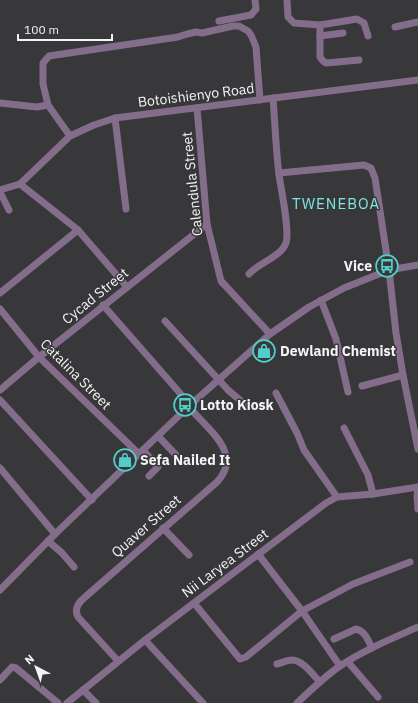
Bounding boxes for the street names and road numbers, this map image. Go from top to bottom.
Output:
street label: Botoishienyo Road [137,79,255,111]
street label: Calendula Street [178,131,206,237]
street label: Cycad Street [58,264,132,328]
street label: Catalina Street [37,335,115,413]
street label: Quaver Street [107,491,185,561]
street label: Nii Laryea Street [178,525,272,601]

